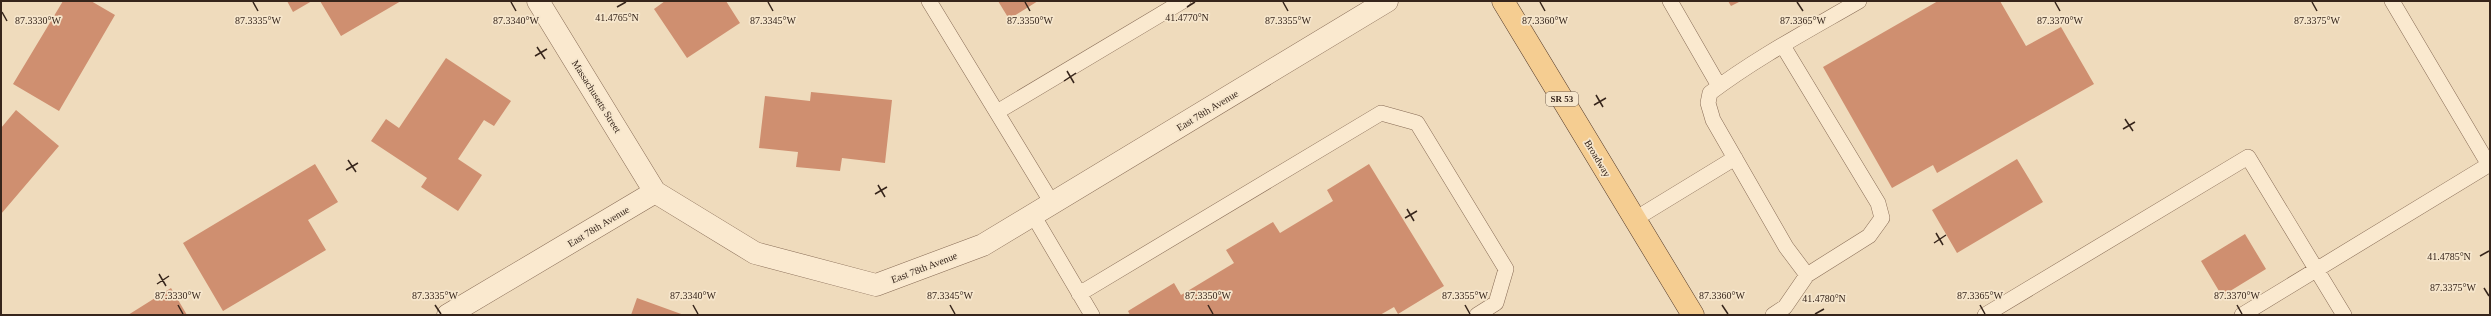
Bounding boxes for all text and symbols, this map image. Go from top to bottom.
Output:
text: 41.4765°N [595,12,639,23]
text: 41.4770°N [1165,12,1209,23]
text: 87.3330°W [15,15,62,26]
text: 87.3335°W [235,15,282,26]
text: 87.3340°W [493,15,540,26]
text: 87.3345°W [750,15,797,26]
text: 87.3350°W [1007,15,1054,26]
text: 87.3355°W [1265,15,1312,26]
text: 87.3360°W [1522,15,1569,26]
text: 87.3365°W [1780,15,1827,26]
text: 87.3370°W [2037,15,2084,26]
text: 87.3375°W [2294,15,2341,26]
street label: Massachusetts Street [570,58,624,135]
street label: East 78th Avenue [1175,87,1240,133]
road number: SR 53 [1546,92,1578,106]
street label: Broadway [1582,138,1613,179]
street label: East 78th Avenue [566,203,631,249]
street label: East 78th Avenue [890,250,959,285]
text: 41.4785°N [2427,251,2471,262]
text: 87.3375°W [2430,282,2477,293]
text: 87.3330°W [155,290,202,301]
text: 87.3335°W [412,290,459,301]
text: 87.3340°W [670,290,717,301]
text: 87.3345°W [927,290,974,301]
text: 87.3350°W [1185,290,1232,301]
text: 87.3355°W [1442,290,1489,301]
text: 87.3360°W [1699,290,1746,301]
text: 87.3365°W [1957,290,2004,301]
text: 87.3370°W [2214,290,2261,301]
text: 41.4780°N [1802,293,1846,304]

